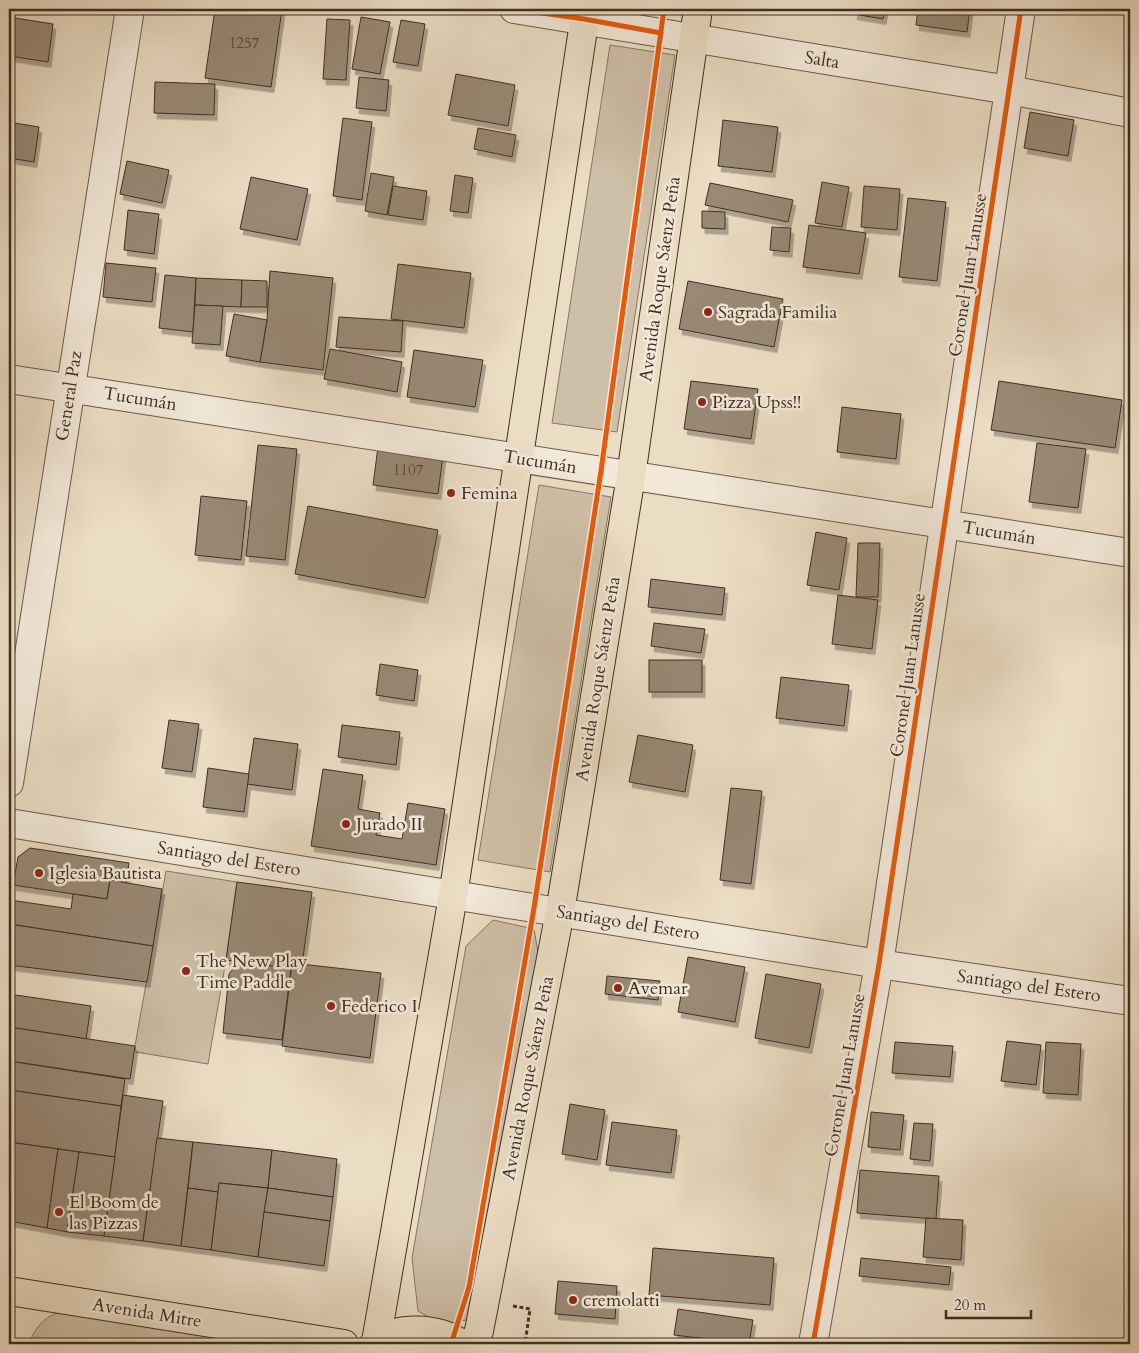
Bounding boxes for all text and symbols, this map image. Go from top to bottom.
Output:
house number: 1257 [229,33,260,53]
street label: Salta [803,45,841,75]
street label: Avenida Roque Sáenz Peña [633,174,687,383]
street label: Coronel Juan Lanusse [943,191,993,359]
place label: Sagrada Familia [718,300,837,325]
marker: Sagrada Familia [702,306,714,318]
street label: General Paz [50,349,88,443]
street label: Tucumán [101,381,179,417]
place label: Pizza Upss!! [712,390,801,415]
marker: Pizza Upss!! [696,396,708,408]
street label: Tucumán [501,444,579,480]
house number: 1107 [393,460,424,480]
place label: Femina [461,481,518,506]
marker: Femina [445,487,457,499]
street label: Tucumán [960,515,1038,551]
street label: Avenida Roque Sáenz Peña [569,575,627,783]
street label: Coronel Juan Lanusse [884,591,932,759]
place label: Jurado II [353,812,423,837]
marker: Jurado II [340,818,352,830]
street label: Santiago del Estero [156,835,303,883]
place label: Iglesia Bautista [49,861,162,886]
marker: Iglesia Bautista [33,867,45,879]
street label: Santiago del Estero [555,899,702,947]
place label: The New Play Time Paddle [196,949,308,995]
street label: Santiago del Estero [956,964,1103,1008]
marker: The New Play Time Paddle [180,965,192,977]
street label: Avenida Roque Sáenz Peña [496,974,560,1182]
place label: Avemar [628,976,688,1001]
marker: Avemar [612,982,624,994]
street label: Coronel Juan Lanusse [818,991,872,1159]
place label: Federico I [341,994,418,1019]
marker: Federico I [325,1000,337,1012]
place label: El Boom de las Pizzas [69,1190,159,1236]
marker: El Boom de las Pizzas [53,1206,65,1218]
place label: cremolatti [583,1288,660,1313]
scale bar [946,1288,1032,1320]
street label: Avenida Mitre [91,1292,203,1334]
marker: cremolatti [567,1294,579,1306]
text: 20 m [954,1295,986,1315]

